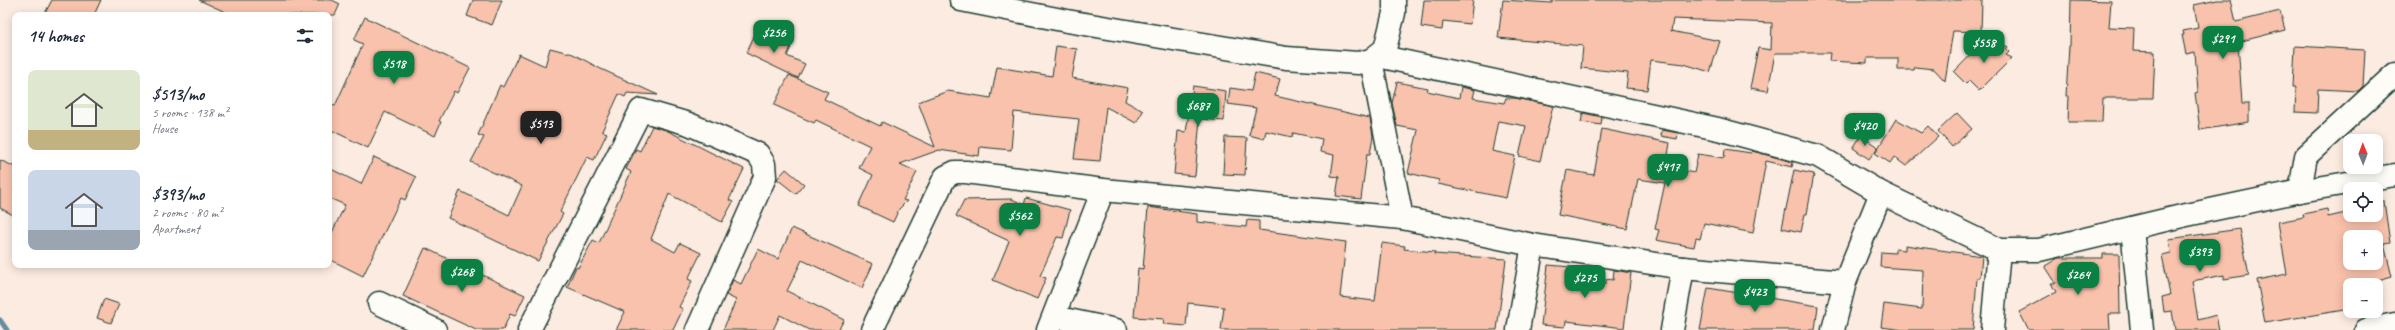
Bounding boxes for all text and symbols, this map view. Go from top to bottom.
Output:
pin: $256 [750,20,798,54]
icon: filters [294,25,316,47]
text: $256 [762,25,786,41]
text: 14 homes [28,26,84,47]
pin: $291 [2199,26,2247,60]
pin: $558 [1960,30,2008,64]
text: $291 [2211,31,2235,47]
text: $558 [1973,35,1995,51]
pin: $518 [370,51,418,85]
text: $518 [382,56,406,72]
text: $513/mo [152,84,204,105]
icon: home [60,86,108,134]
pin: $687 [1174,93,1222,127]
text: $687 [1186,98,1210,114]
text: 5 rooms · 138 m² [152,105,228,121]
pin: $513 [517,111,565,145]
pin: $420 [1841,113,1889,147]
text: $513 [529,116,553,132]
text: $420 [1853,118,1877,134]
text: House [152,121,177,137]
north arrow [2343,134,2383,174]
map controls [2343,134,2383,318]
pin: $417 [1644,154,1692,188]
text: $417 [1656,159,1680,175]
button: locate [2343,182,2383,222]
text: $393/mo [152,184,204,205]
icon: home [60,186,108,234]
pin: $562 [996,203,1044,237]
text: 2 rooms · 80 m² [152,205,222,221]
text: $562 [1008,208,1032,224]
text: Apartment [152,221,200,237]
button: + [2343,230,2383,270]
pin: $393 [2176,239,2224,273]
text: $393 [2188,244,2212,260]
pin: $268 [438,259,486,293]
pin: $264 [2054,262,2102,296]
text: $268 [450,264,474,280]
pin: $275 [1561,265,1609,299]
text: $264 [2066,267,2090,283]
text: $275 [1573,270,1597,286]
button: − [2343,278,2383,318]
pin: $423 [1731,279,1779,313]
text: $423 [1743,284,1767,300]

